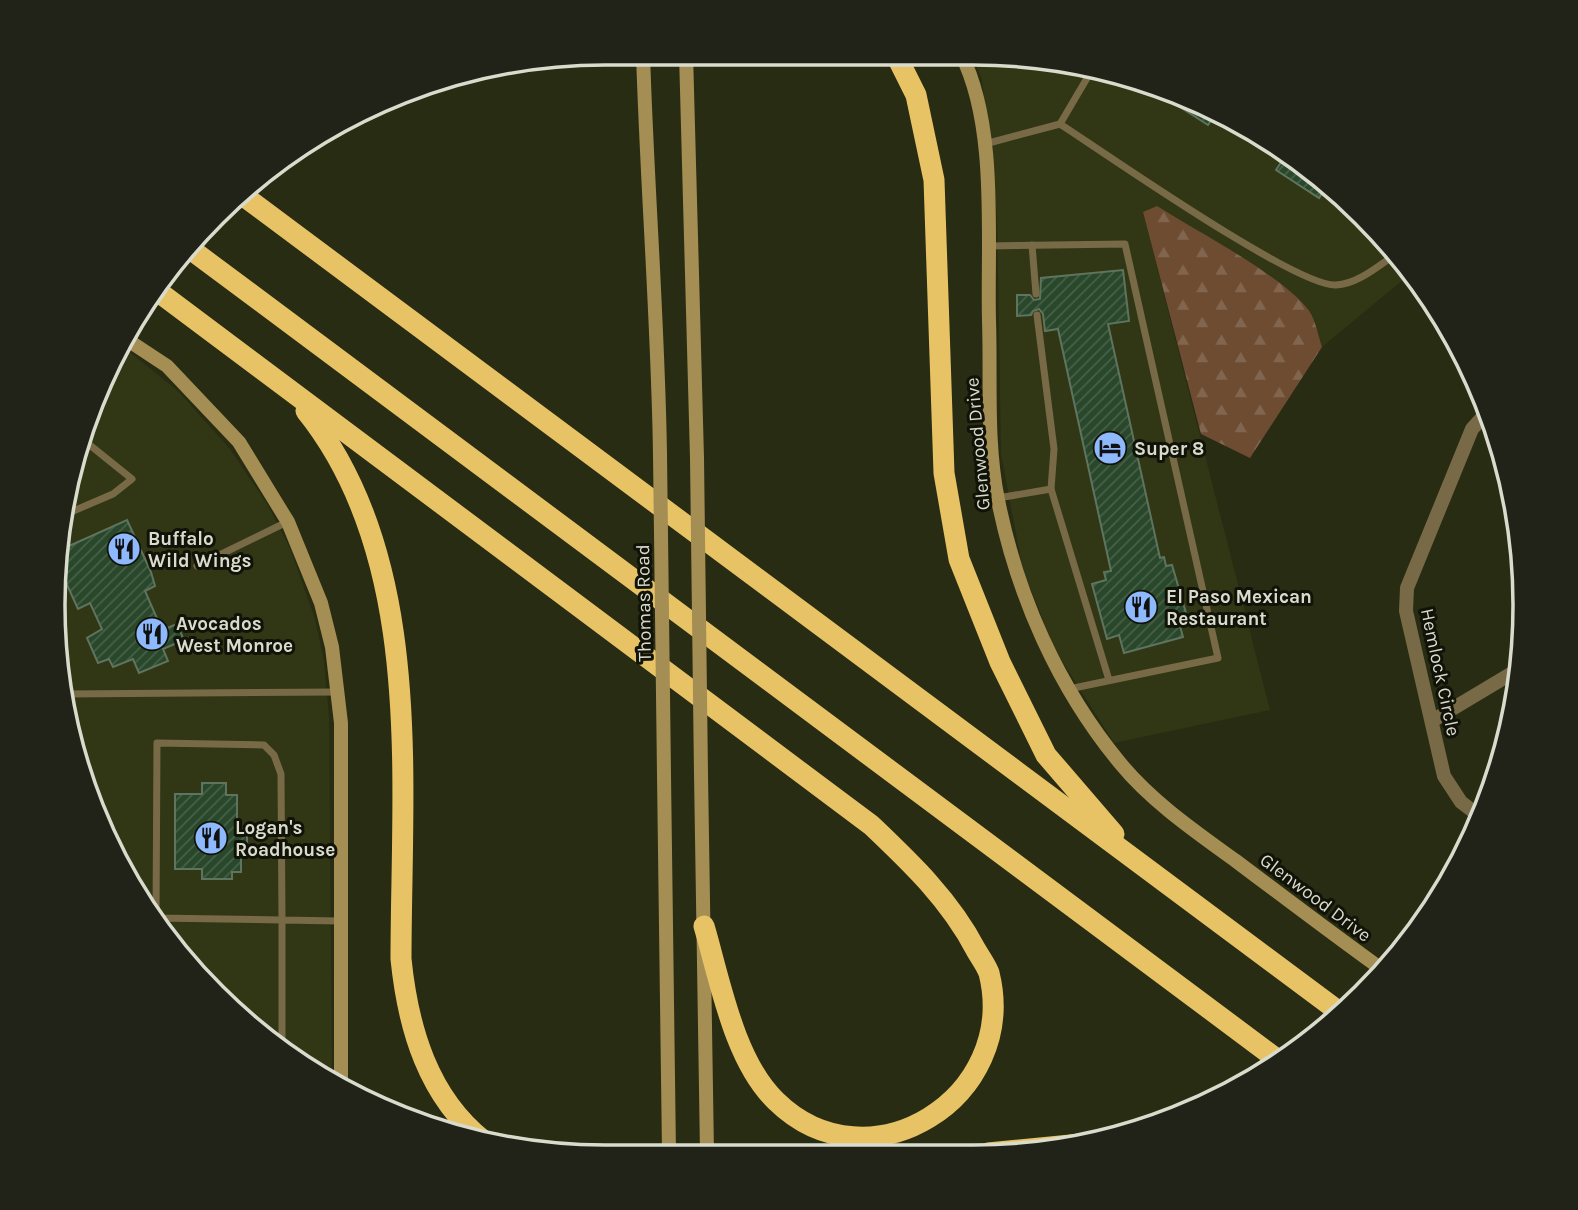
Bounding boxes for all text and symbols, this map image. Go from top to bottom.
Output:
street label: Glenwood Drive [961,376,995,511]
hotel icon: Super 8 [1091,429,1129,467]
place label: Super 8 [1134,438,1204,460]
place label: Buffalo Wild Wings [148,528,252,572]
restaurant icon: Buffalo Wild Wings [105,530,143,568]
street label: Thomas Road [632,544,656,662]
place label: El Paso Mexican Restaurant [1166,586,1312,630]
restaurant icon: El Paso Mexican Restaurant [1122,588,1160,626]
street label: Hemlock Circle [1416,606,1464,738]
place label: Avocados West Monroe [176,613,293,657]
restaurant icon: Avocados West Monroe [133,615,171,653]
place label: Logan's Roadhouse [235,817,335,861]
restaurant icon: Logan's Roadhouse [192,819,230,857]
street label: Glenwood Drive [1255,849,1375,947]

